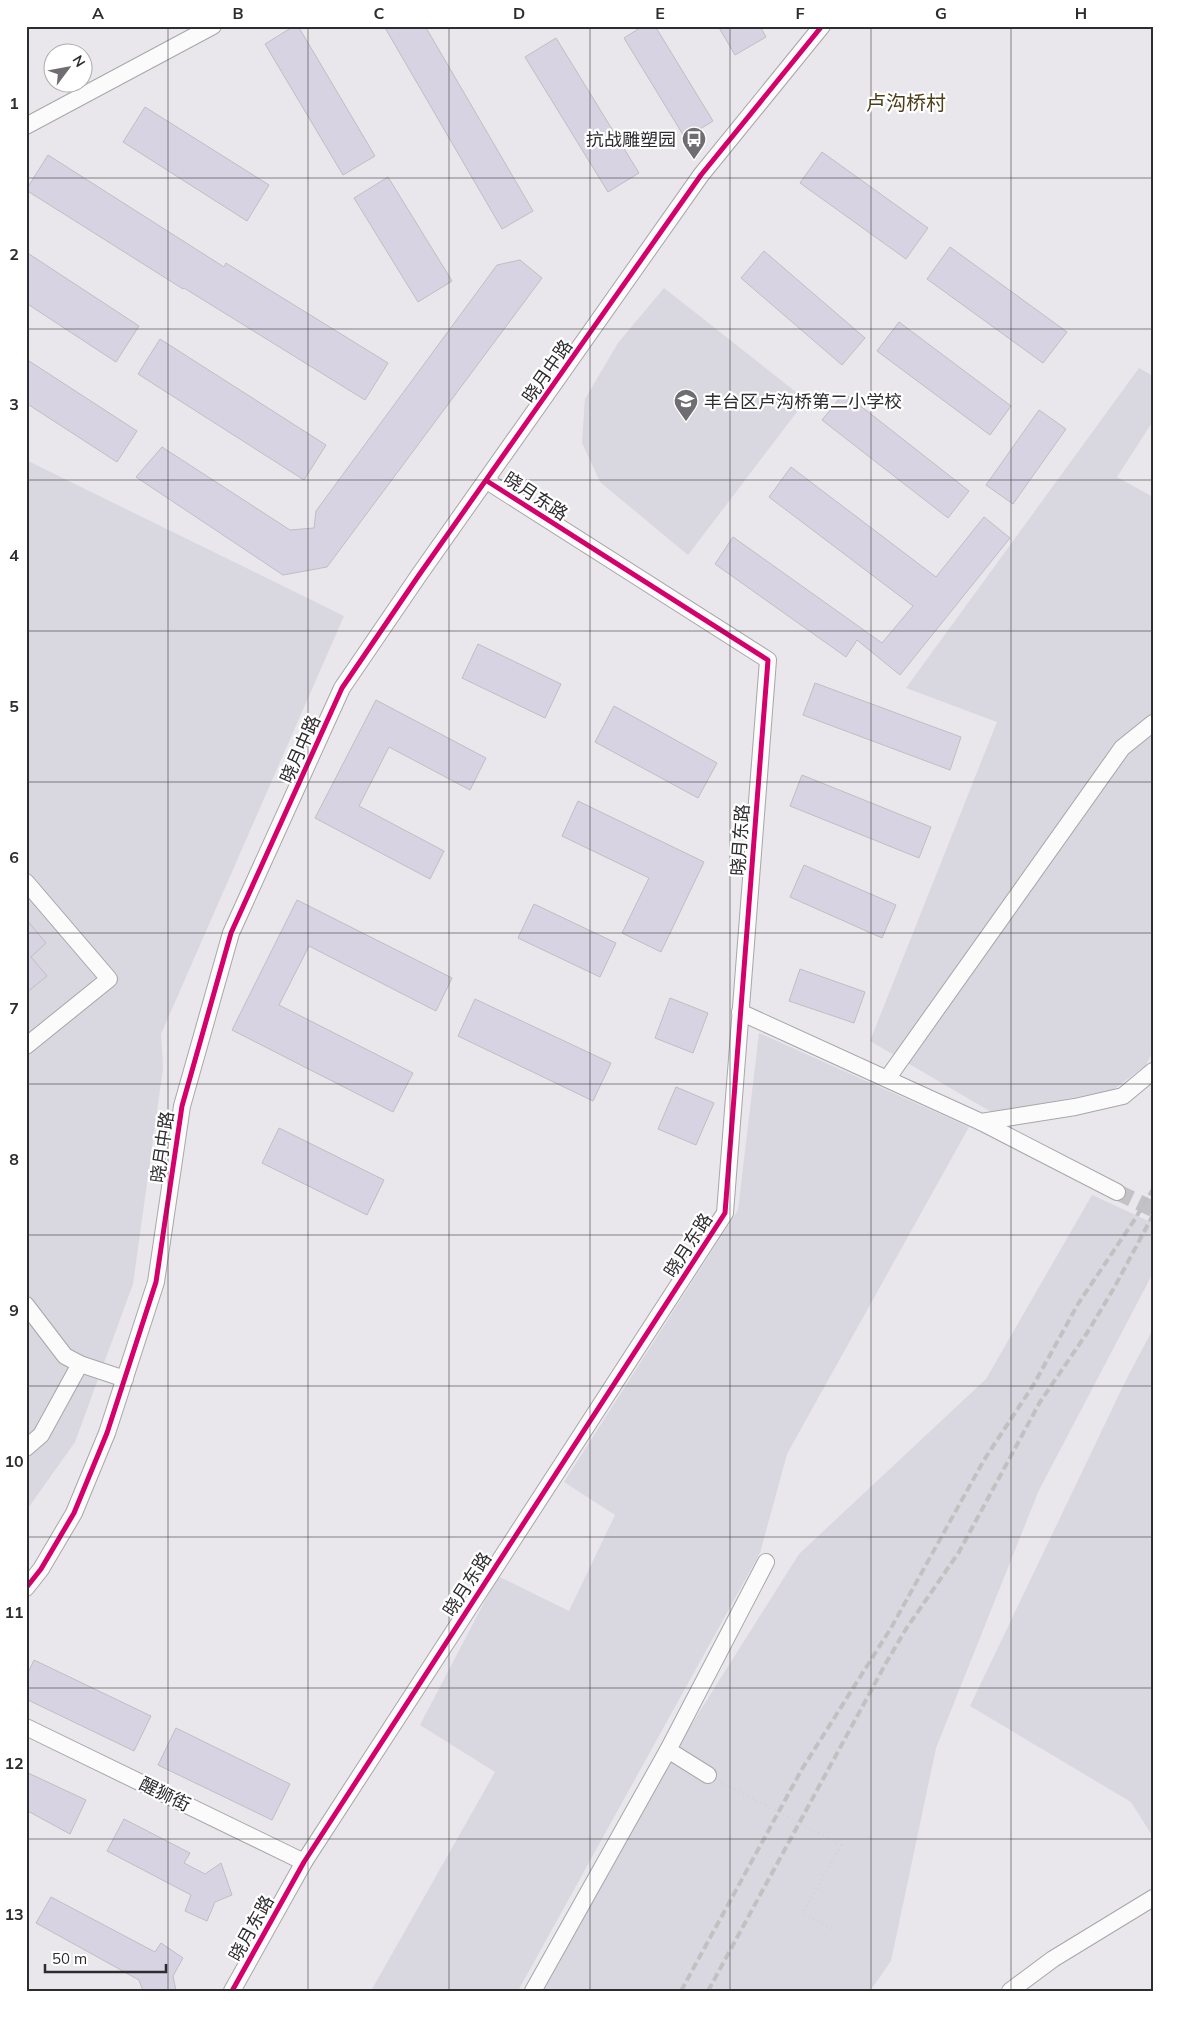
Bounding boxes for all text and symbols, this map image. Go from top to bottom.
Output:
text: A [92,3,104,23]
text: B [232,3,244,23]
text: C [374,3,385,23]
text: D [513,3,525,23]
text: E [655,3,665,23]
text: F [795,3,805,23]
text: G [935,3,947,23]
text: H [1075,3,1087,23]
north arrow [42,42,92,92]
text: N [69,52,89,70]
district label: 卢沟桥村 [866,90,946,115]
text: 1 [9,93,19,113]
bus stop icon: 抗战雕塑园 [681,126,707,160]
place label: 抗战雕塑园 [586,128,676,151]
text: 2 [9,244,19,264]
street label: 晓月中路 [517,335,577,407]
school or university icon: 丰台区卢沟桥第二小学校 [673,388,699,422]
place label: 丰台区卢沟桥第二小学校 [704,390,902,413]
text: 3 [9,394,19,414]
street label: 晓月东路 [500,467,572,525]
text: 4 [9,545,19,565]
text: 5 [9,696,19,716]
street label: 晓月中路 [275,711,325,787]
street label: 晓月东路 [726,803,754,877]
text: 6 [9,847,19,867]
text: 7 [9,998,19,1018]
street label: 晓月中路 [146,1110,178,1184]
text: 8 [9,1149,19,1169]
street label: 晓月东路 [659,1209,717,1281]
text: 9 [9,1300,19,1320]
text: 10 [4,1451,24,1471]
street label: 晓月东路 [438,1548,496,1620]
text: 11 [4,1602,24,1622]
text: 12 [4,1753,24,1773]
street label: 醒狮街 [136,1772,194,1816]
street label: 晓月东路 [223,1891,279,1965]
text: 13 [4,1904,24,1924]
scale bar [45,1942,166,1974]
text: 50 m [52,1949,87,1968]

